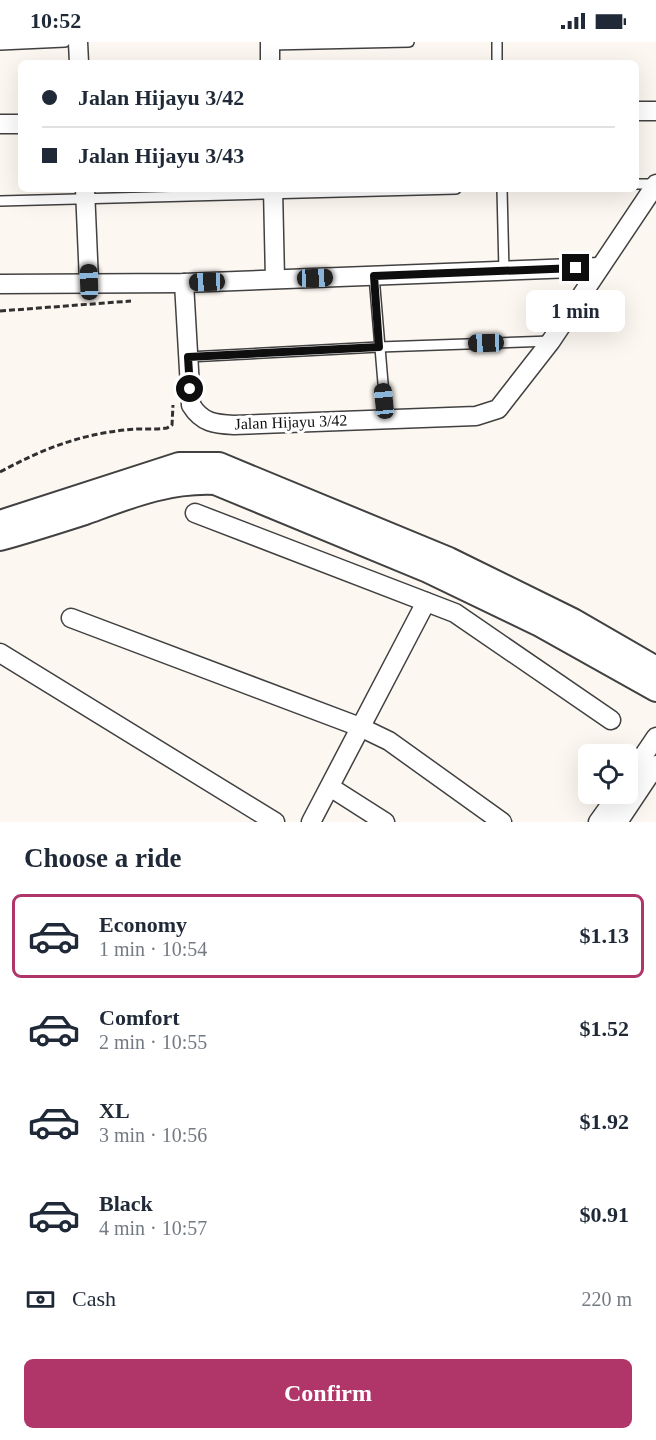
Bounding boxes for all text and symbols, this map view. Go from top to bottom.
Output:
text: 10:52 [30,8,81,33]
text: Jalan Hijayu 3/42 [78,85,244,110]
text: Jalan Hijayu 3/43 [78,143,244,168]
route end [562,254,589,281]
car [79,264,99,300]
car [297,268,333,288]
car [189,272,225,292]
callout: 1 min [526,289,626,331]
text: 1 min [551,300,600,322]
car [468,333,504,353]
route start [176,375,203,402]
car [373,382,395,420]
street label: Jalan Hijayu 3/42 [234,412,348,433]
map controls [578,744,638,804]
button: locate [578,744,638,804]
text: Choose a ride [24,843,182,873]
icon: car [27,909,81,963]
text: Economy [99,912,187,937]
text: $1.13 [580,923,629,948]
text: 1 min · 10:54 [99,938,207,960]
icon: car [27,1002,81,1056]
text: Comfort [99,1005,180,1030]
text: $1.52 [580,1016,629,1041]
text: 2 min · 10:55 [99,1031,207,1053]
icon: car [27,1095,81,1149]
text: XL [99,1098,130,1123]
text: $1.92 [580,1109,629,1134]
text: 3 min · 10:56 [99,1124,207,1146]
icon: car [27,1188,81,1242]
text: Black [99,1191,153,1216]
text: $0.91 [580,1202,629,1227]
text: 4 min · 10:57 [99,1217,207,1239]
icon: cash [24,1283,57,1316]
text: Cash [72,1286,116,1311]
text: 220 m [581,1288,632,1310]
button: Confirm [24,1359,632,1428]

